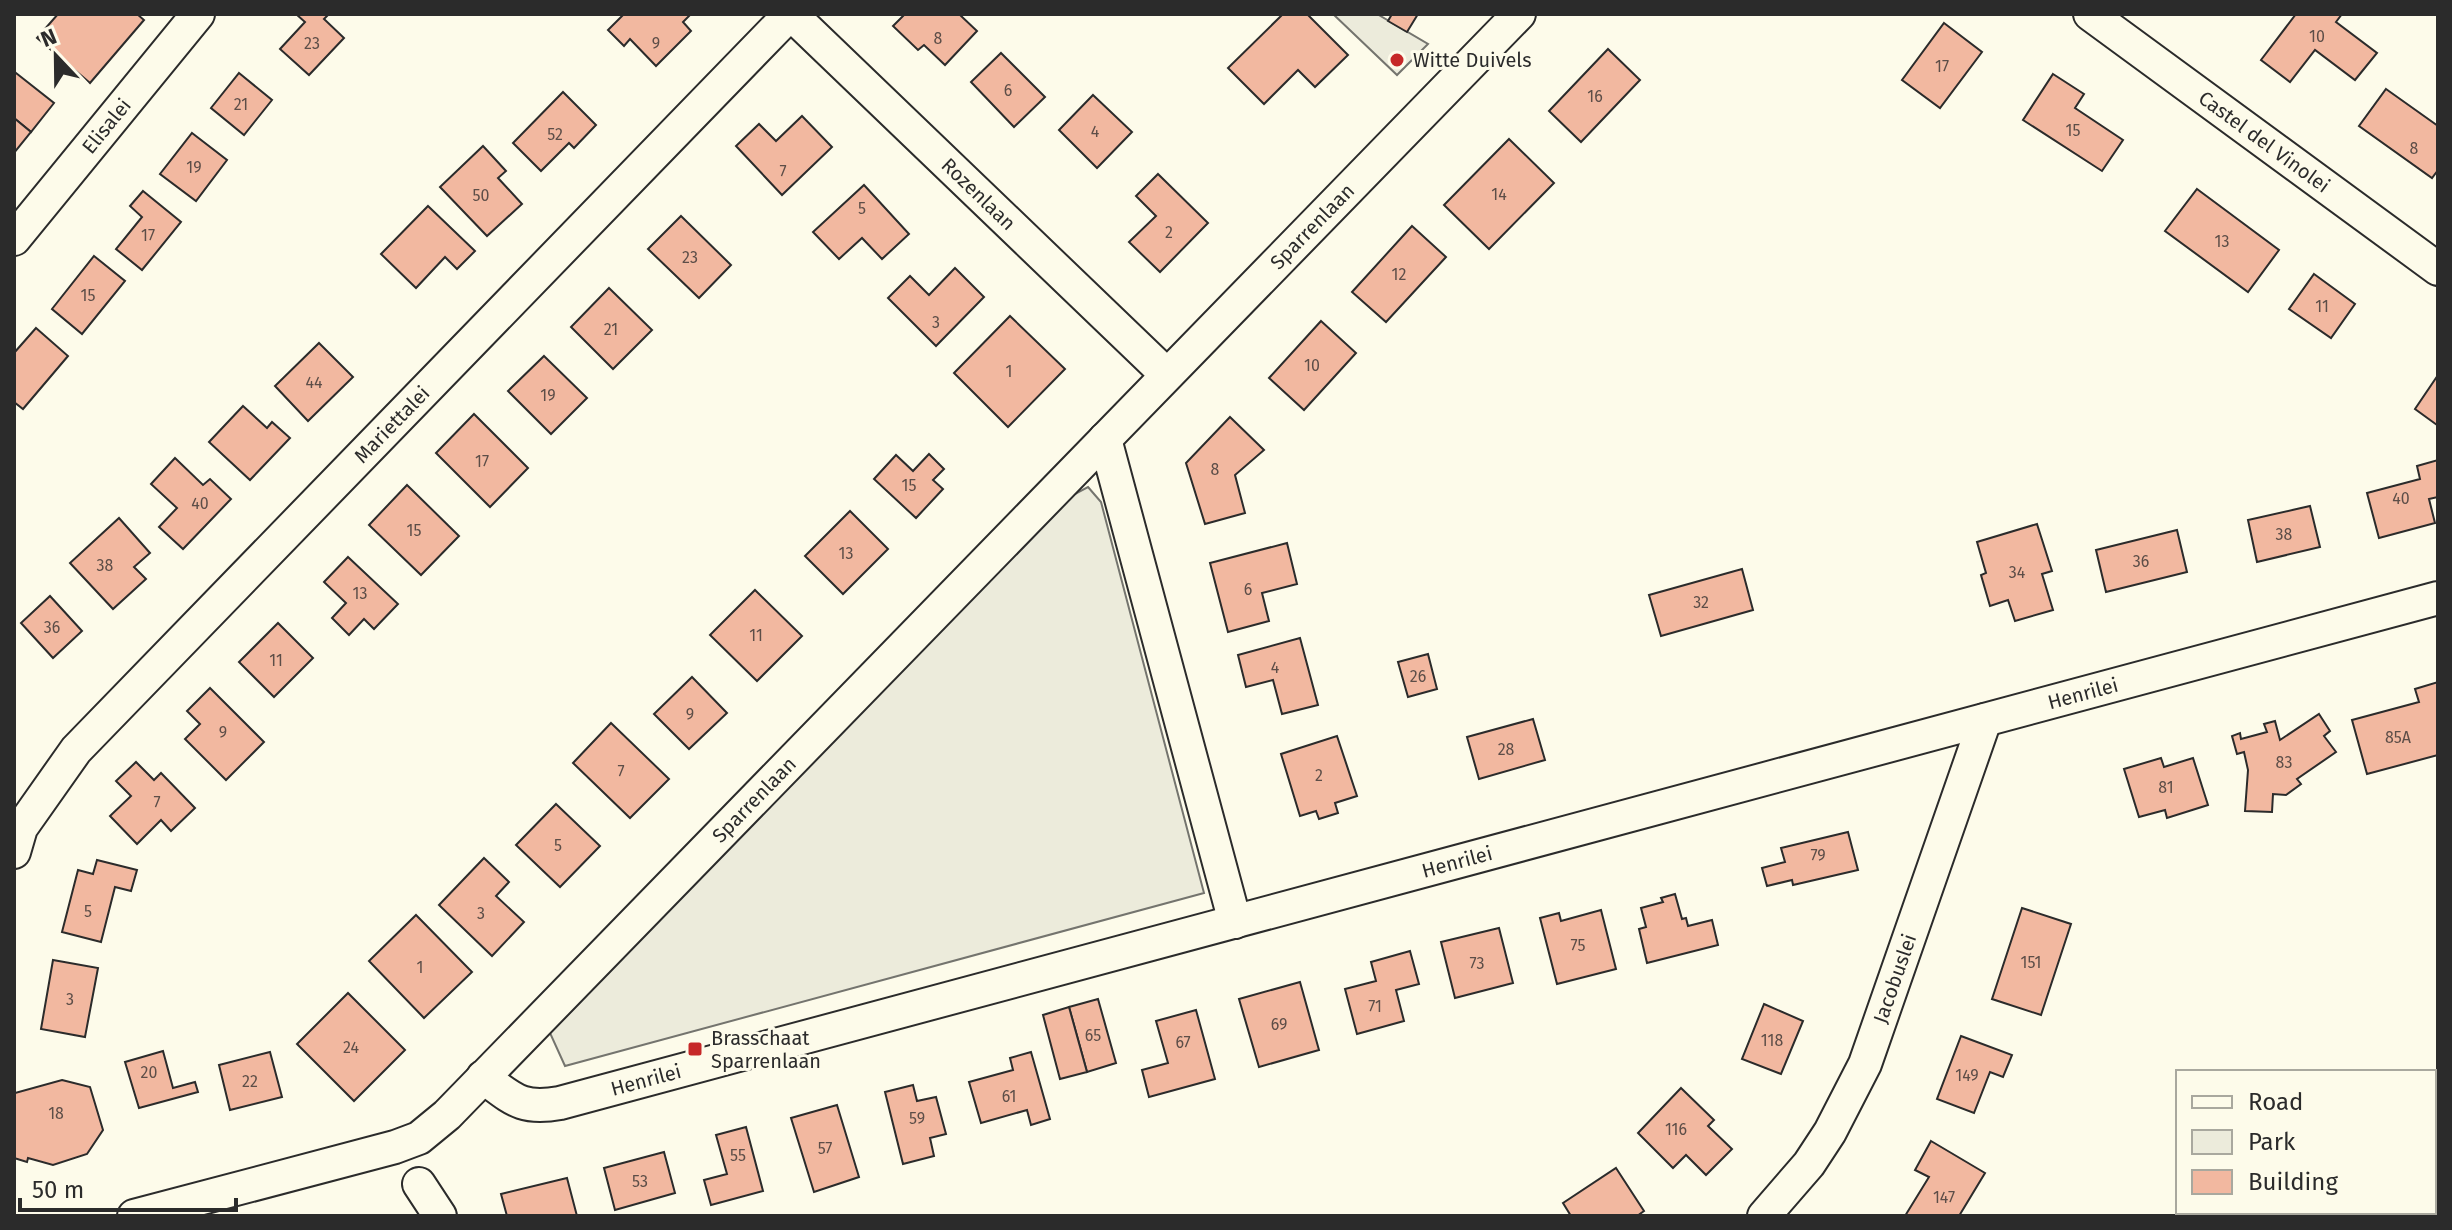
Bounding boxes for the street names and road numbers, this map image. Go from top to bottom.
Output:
street label: Castel del Vinolei [2194,86,2334,198]
street label: Elisalei [77,94,136,158]
street label: Rozenlaan [936,153,1021,235]
street label: Sparrenlaan [1265,179,1359,274]
street label: Mariettalei [349,381,435,468]
street label: Henrilei [2045,673,2121,714]
street label: Sparrenlaan [707,752,801,847]
street label: Henrilei [1419,841,1495,883]
street label: Jacobuslei [1868,931,1921,1026]
street label: Henrilei [608,1059,684,1101]

